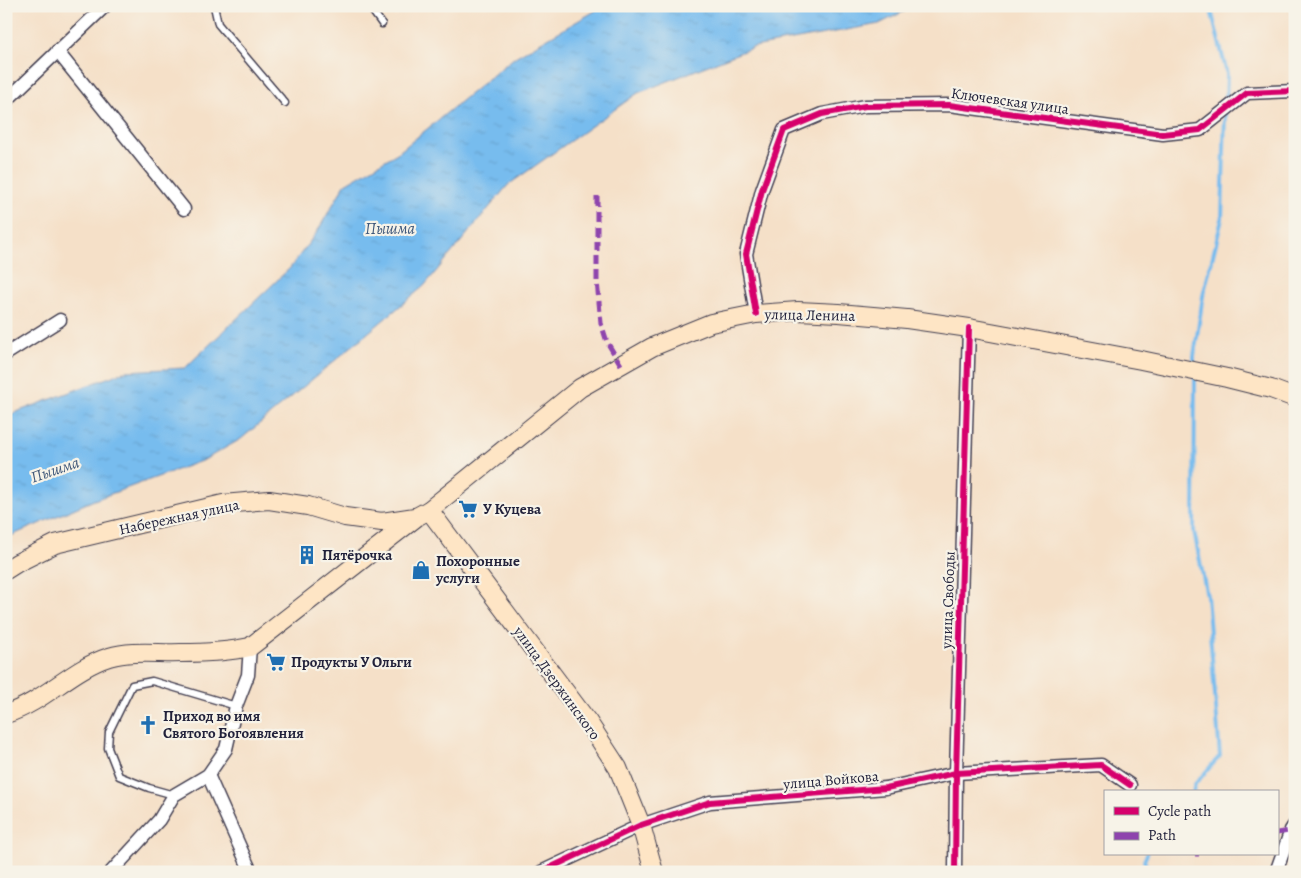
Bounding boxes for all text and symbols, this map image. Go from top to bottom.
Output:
street label: Ключевская улица [950,83,1070,119]
water label: Пышма [365,218,415,240]
street label: улица Ленина [763,304,856,326]
water label: Пышма [28,451,82,489]
street label: Набережная улица [117,494,241,540]
supermarket icon: У Куцева [457,498,479,520]
place label: У Куцева [483,499,542,519]
building icon: Пятёрочка [296,544,318,566]
place label: Пятёрочка [322,545,393,565]
place label: Похоронные услуги [435,551,520,588]
street label: улица Свободы [936,551,960,650]
shop icon: Похоронные услуги [410,559,432,581]
street label: улица Дзержинского [508,621,605,744]
supermarket icon: Продукты У Ольги [265,651,287,673]
place label: Продукты У Ольги [291,652,412,672]
place label: Приход во имя Святого Богоявления [163,706,304,743]
church icon: Приход во имя Святого Богоявления [137,714,159,736]
street label: улица Войкова [782,766,880,794]
legend [1104,790,1278,856]
text: Cycle path [1148,801,1211,821]
text: Path [1148,825,1176,845]

